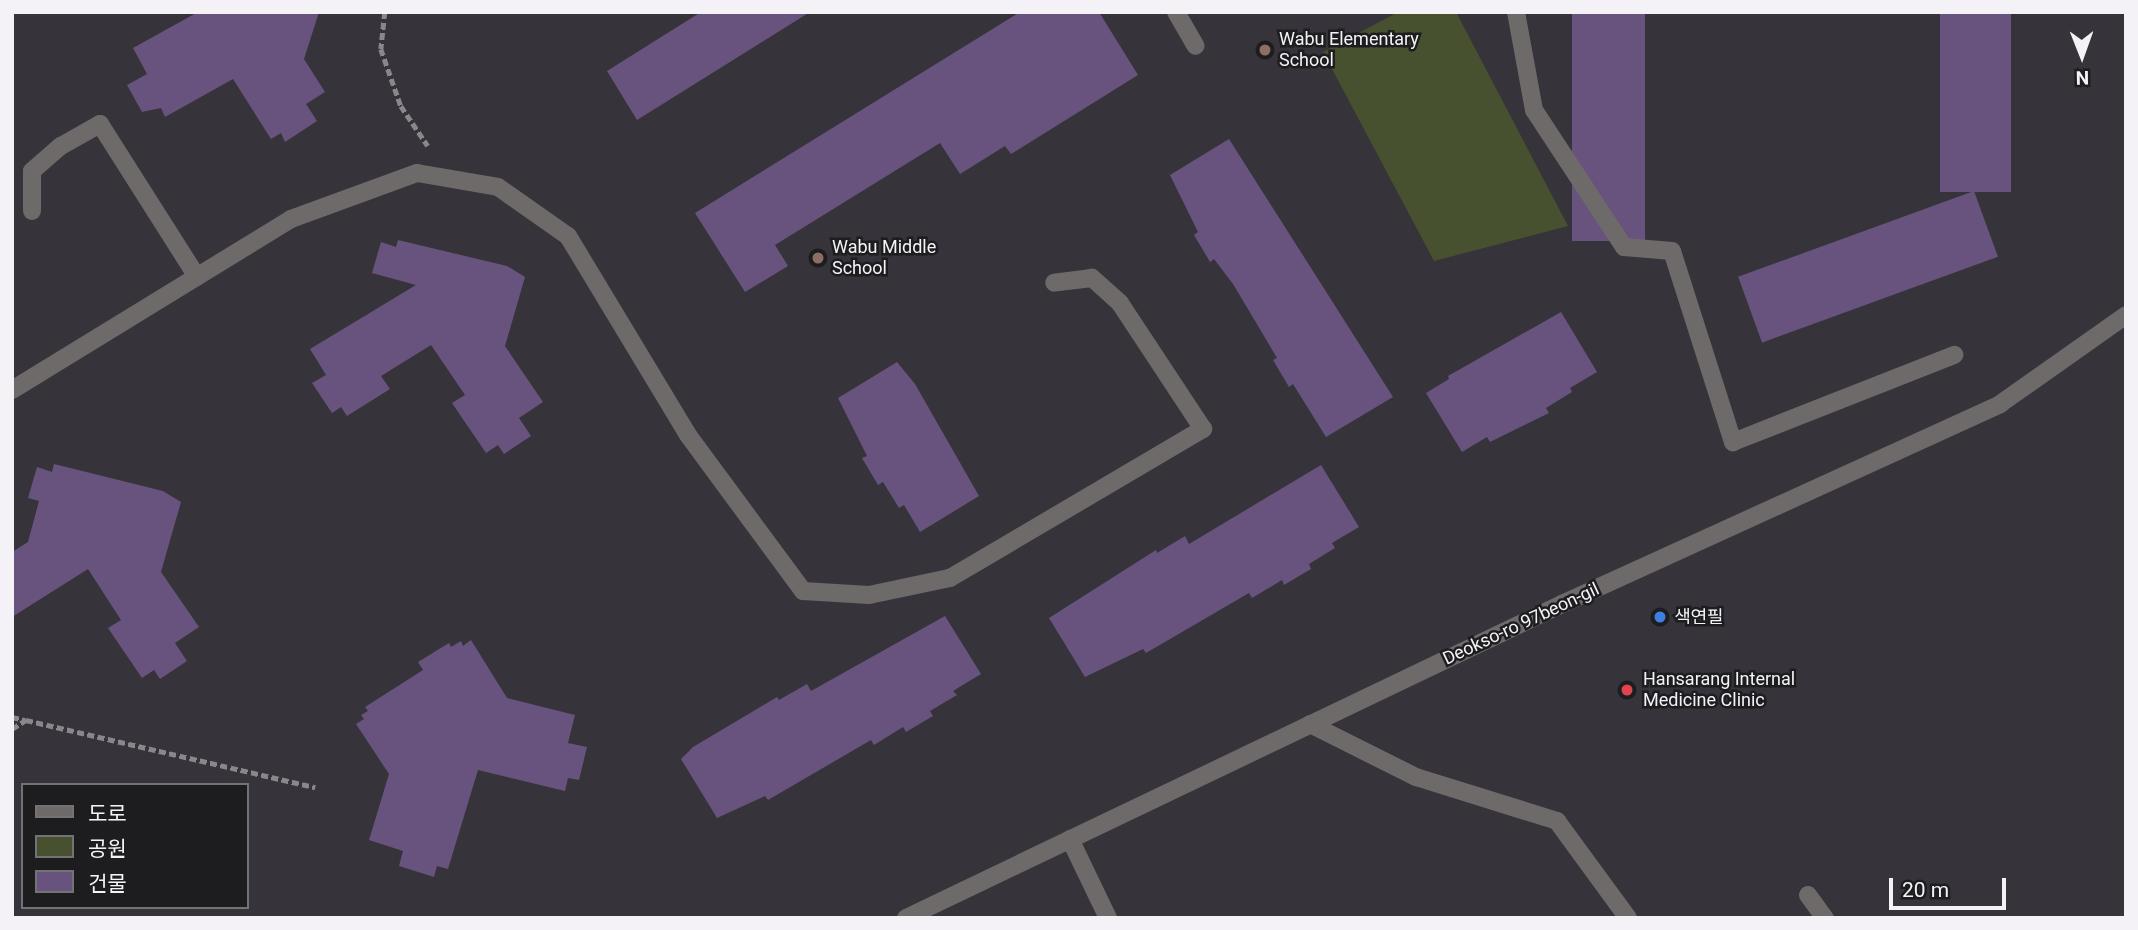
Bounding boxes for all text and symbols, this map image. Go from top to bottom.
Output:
north arrow [2047,21,2117,91]
place label: Wabu Elementary School [1279,29,1419,72]
marker: Wabu Elementary School [1257,42,1273,58]
text: N [2075,66,2089,89]
place label: Wabu Middle School [832,237,936,280]
marker: Wabu Middle School [810,250,826,266]
street label: Deokso-ro 97beon-gil [1439,578,1603,670]
place label: 색연필 [1674,606,1724,628]
marker: 색연필 [1652,609,1668,625]
place label: Hansarang Internal Medicine Clinic [1643,669,1795,712]
marker: Hansarang Internal Medicine Clinic [1617,680,1637,700]
legend [21,783,248,909]
text: 도로 [88,802,127,826]
text: 공원 [88,837,127,861]
scale bar [1893,864,2010,908]
text: 건물 [88,872,127,896]
text: 20 m [1902,878,1949,902]

